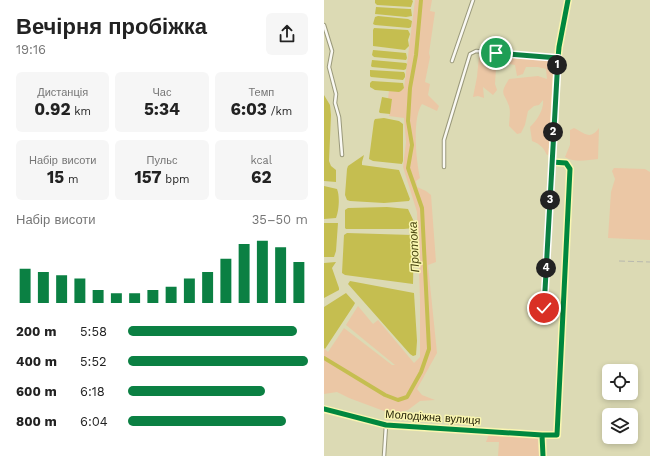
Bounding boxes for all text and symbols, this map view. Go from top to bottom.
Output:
button: share [266,13,308,55]
text: Вечірня пробіжка [16,14,207,39]
pin [479,36,513,70]
text: 19:16 [16,42,46,57]
icon: arrive [485,42,507,64]
pin: 1 [547,55,567,75]
text: 1 [555,58,559,71]
text: Дистанція [37,86,88,99]
text: Час [153,86,171,99]
text: Темп [248,86,274,99]
text: 0.92 [34,99,71,119]
text: 5:34 [144,99,180,119]
text: 6:03 [230,99,267,119]
text: km [71,105,91,118]
text: /km [267,105,292,118]
pin: 2 [543,122,563,142]
text: 2 [550,125,556,138]
text: Набір висоти [29,154,96,167]
text: Пульс [147,154,177,167]
text: kcal [250,154,272,167]
text: 15 [47,167,64,187]
text: 157 [134,167,162,187]
text: 62 [251,167,272,187]
text: m [64,173,78,186]
text: bpm [162,173,190,186]
pin: 3 [540,190,560,210]
text: 3 [547,193,553,206]
text: Набір висоти [16,212,96,227]
text: 35–50 m [252,212,308,227]
water label: Протока [406,221,422,273]
pin: 4 [536,258,556,278]
text: 4 [542,261,550,274]
pin [527,291,561,325]
icon: check [533,297,555,319]
text: 200 m [16,324,56,339]
text: 5:58 [80,324,107,339]
text: 400 m [16,354,57,369]
text: 5:52 [80,354,107,369]
map controls [602,364,638,444]
button: locate [602,364,638,400]
text: 600 m [16,384,57,399]
text: 6:18 [80,384,105,399]
street label: Молодіжна вулиця [385,408,481,427]
button: layers [602,408,638,444]
text: 800 m [16,414,57,429]
text: 6:04 [80,414,108,429]

